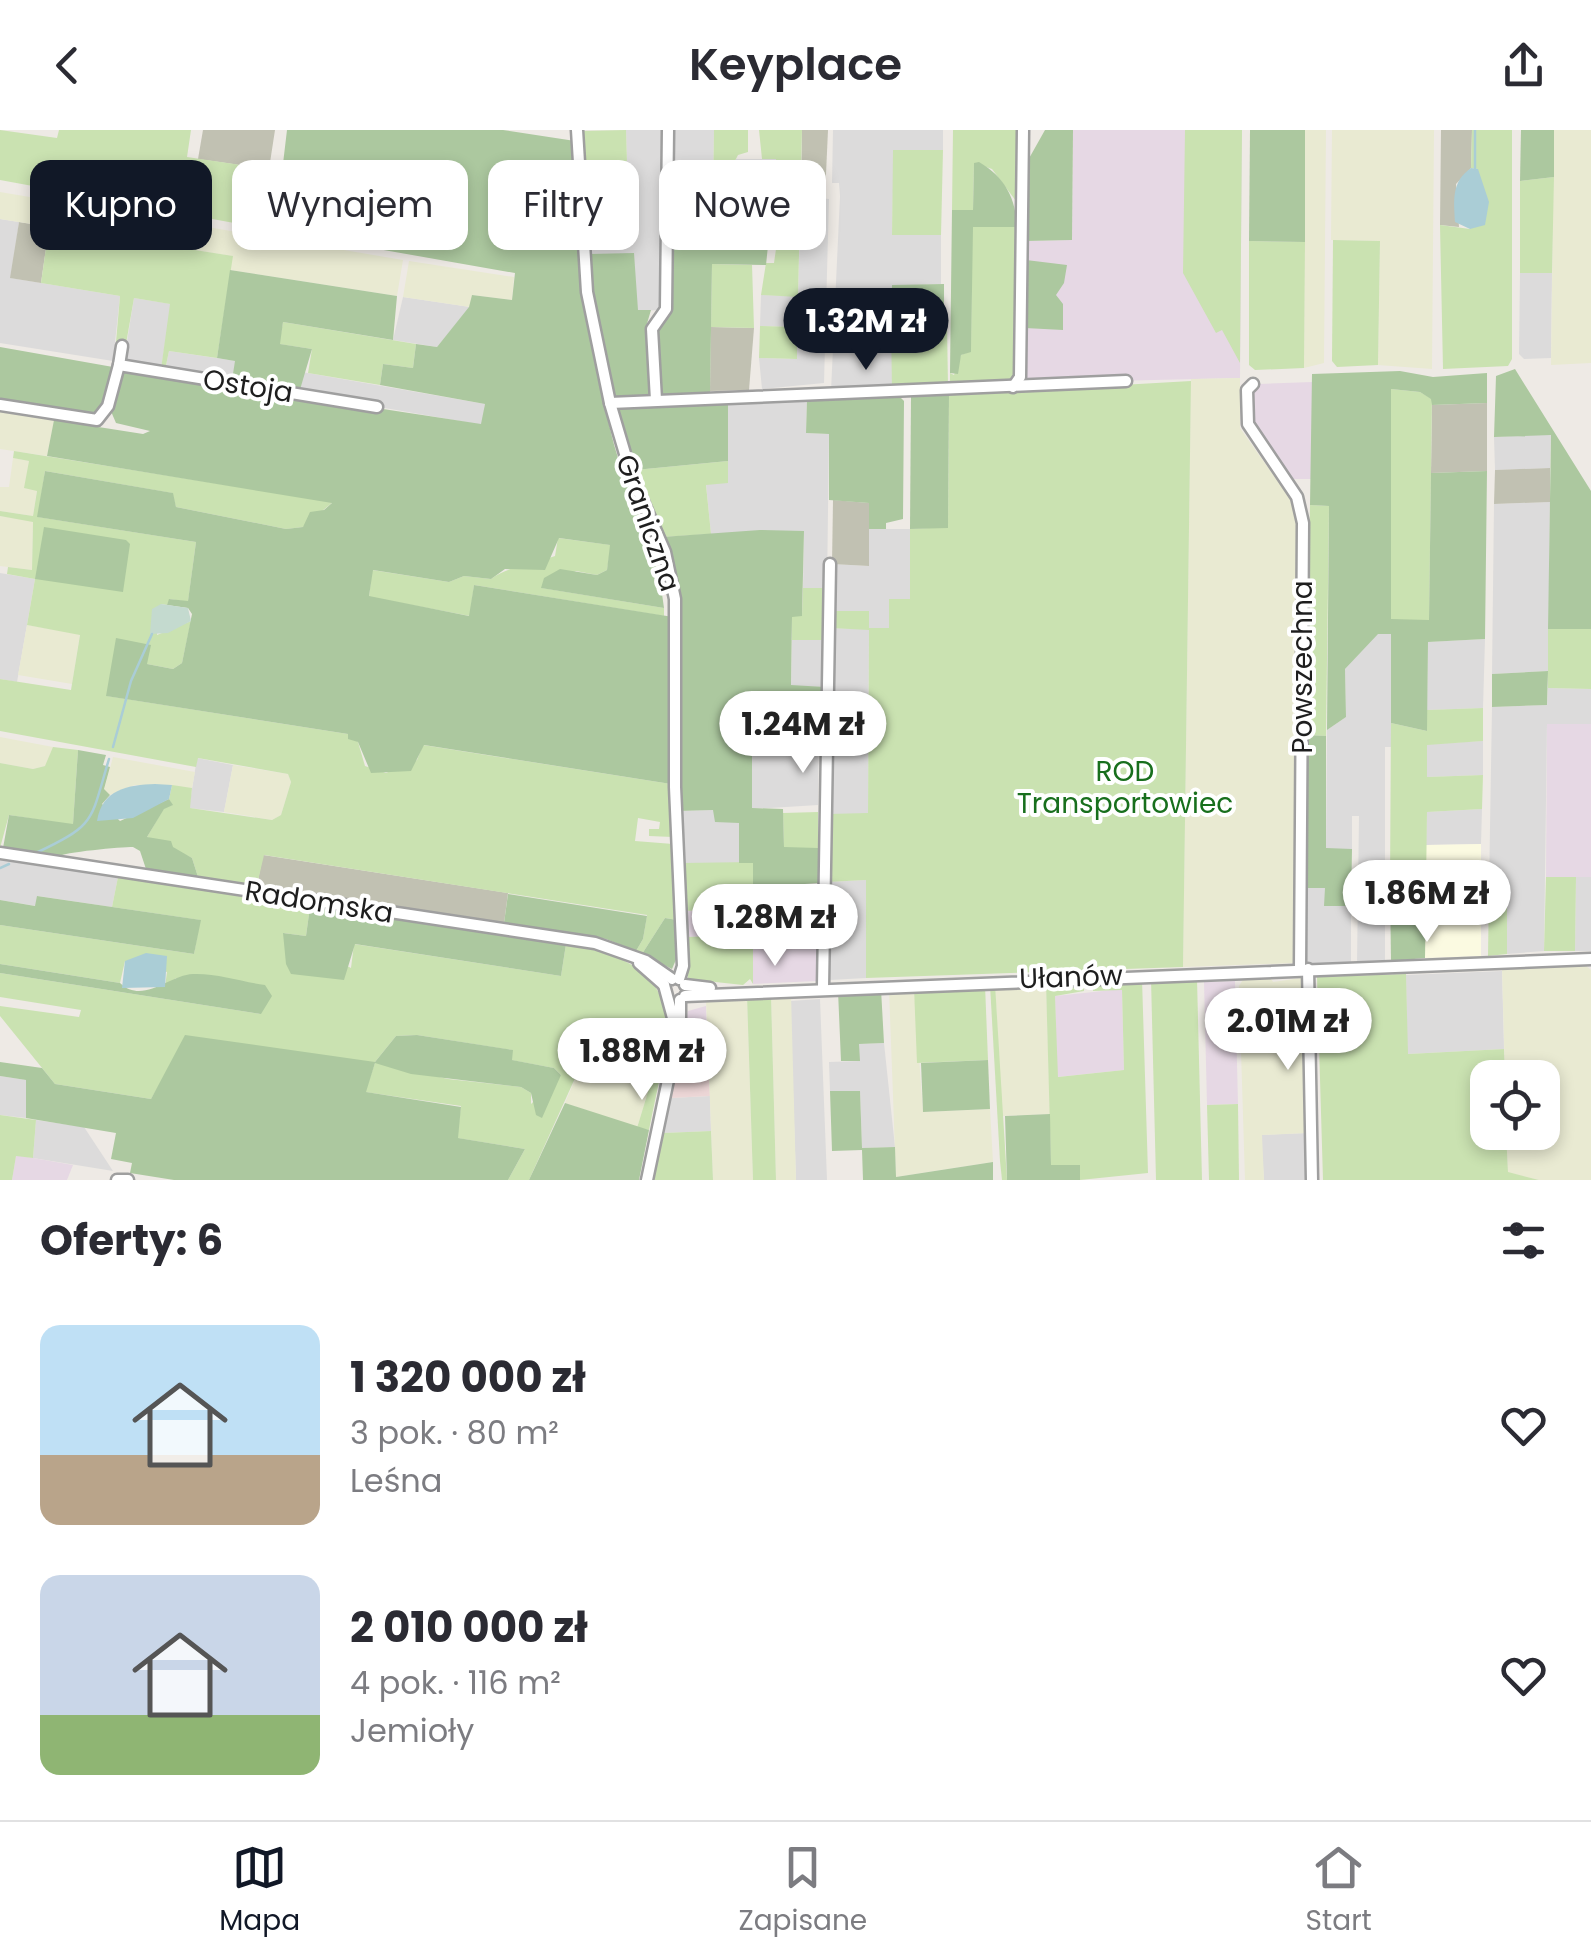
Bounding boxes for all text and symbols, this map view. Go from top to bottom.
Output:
text: Keyplace [689,33,902,96]
icon: back [40,38,95,93]
icon: share [1496,38,1551,93]
chip: Kupno [30,160,212,250]
chip: Wynajem [232,160,468,250]
chip: Filtry [488,160,639,250]
chip: Nowe [659,160,826,250]
pin: 1.32M zł [763,288,969,373]
text: 1.32M zł [806,298,927,343]
street label: Ostoja [200,360,296,412]
street label: Graniczna [606,449,690,597]
street label: Powszechna [1283,580,1322,754]
pin: 1.24M zł [700,691,906,776]
text: 1.24M zł [741,701,865,746]
park label: ROD Transportowiec [1017,752,1233,823]
pin: 1.86M zł [1324,860,1530,945]
text: 1.86M zł [1365,870,1489,915]
street label: Radomska [242,871,396,933]
pin: 1.28M zł [672,884,878,969]
text: 1.28M zł [714,894,836,939]
street label: Ułanów [1019,956,1124,998]
pin: 2.01M zł [1185,988,1391,1073]
text: 2.01M zł [1227,998,1349,1043]
pin: 1.88M zł [539,1018,745,1103]
text: 1.88M zł [580,1028,704,1073]
map controls [1470,1060,1560,1150]
button: locate [1470,1060,1560,1150]
text: Oferty: 6 [40,1211,223,1270]
icon: filters [1496,1213,1551,1268]
text: 1 320 000 zł [350,1348,586,1407]
icon: home [120,1365,240,1485]
icon: heart [1496,1398,1551,1453]
text: 3 pok. · 80 m² [350,1410,559,1455]
text: Leśna [350,1458,442,1503]
text: 2 010 000 zł [350,1598,588,1657]
icon: home [120,1615,240,1735]
icon: heart [1496,1648,1551,1703]
text: 4 pok. · 116 m² [350,1660,561,1705]
text: Jemioły [350,1708,474,1753]
tab: Mapa [219,1840,300,1942]
tab: Zapisane [738,1840,867,1942]
tab: Start [1306,1840,1372,1942]

